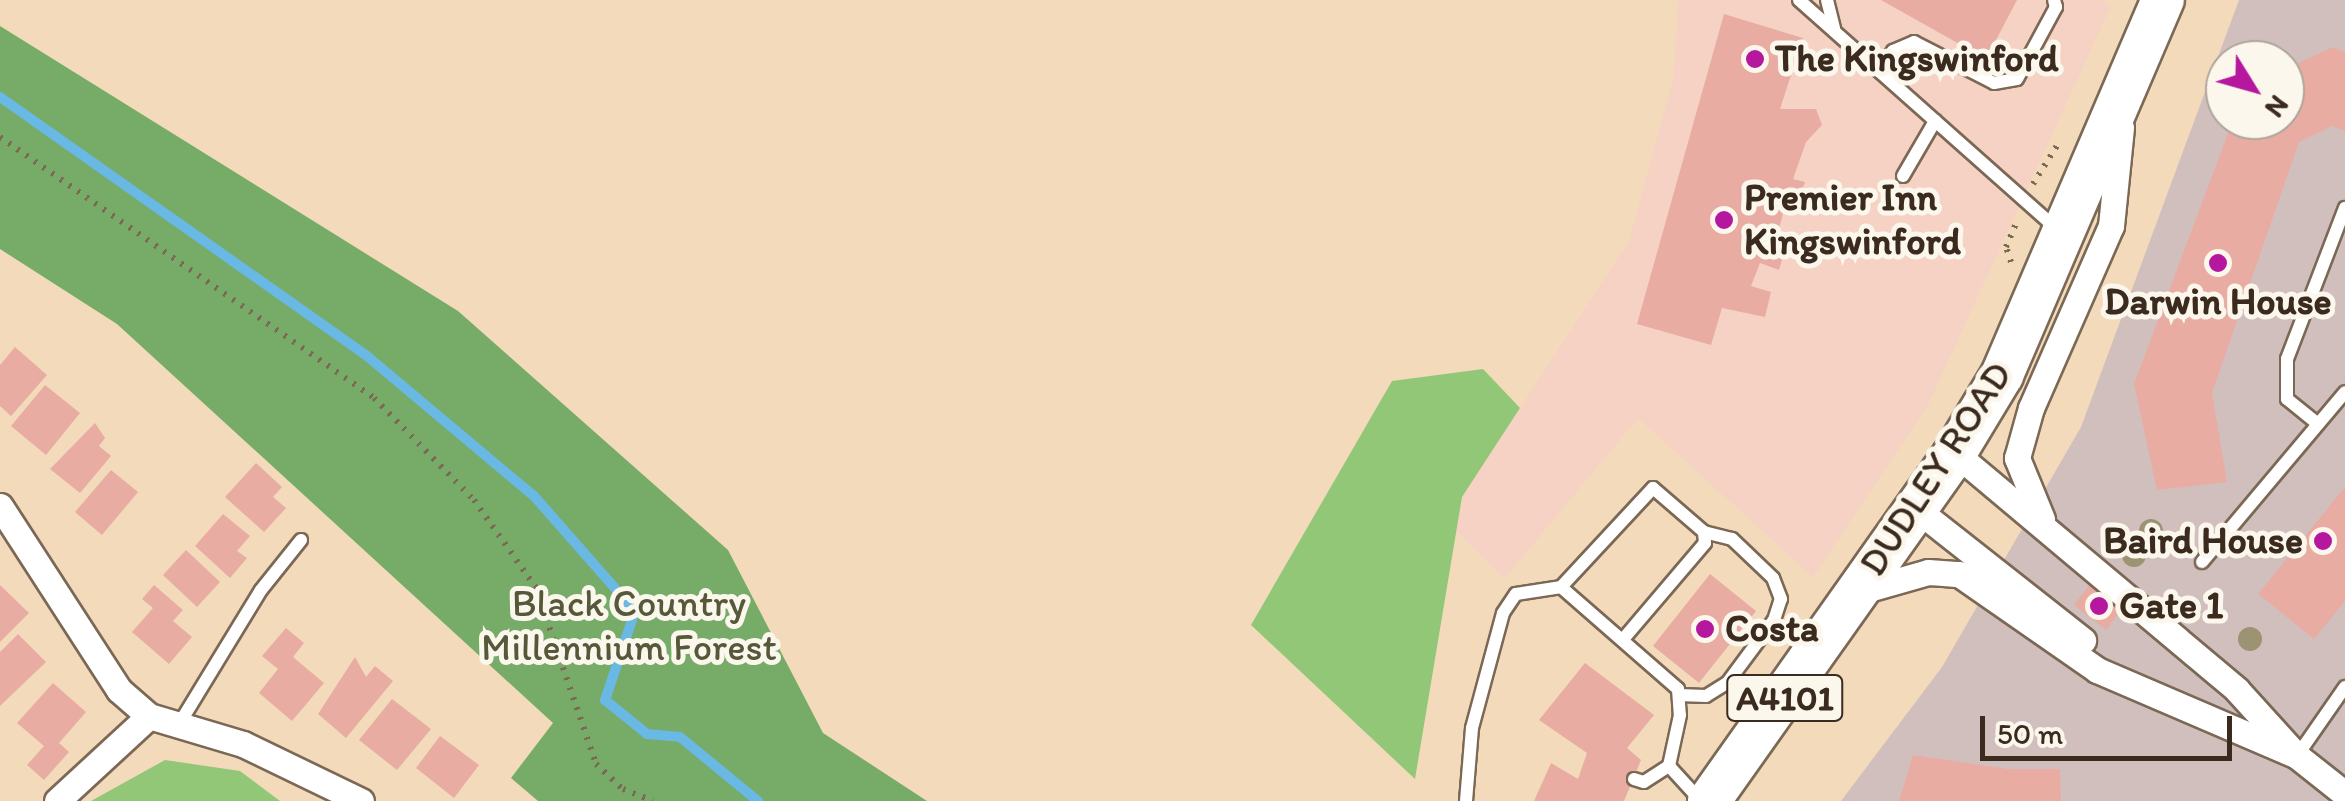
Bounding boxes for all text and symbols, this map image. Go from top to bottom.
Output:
place label: The Kingswinford [1775,36,2060,82]
north arrow [2205,40,2305,140]
marker: The Kingswinford [1744,48,1766,70]
text: N [2258,89,2297,125]
place label: Premier Inn Kingswinford [1744,175,1961,264]
marker: Premier Inn Kingswinford [1713,209,1735,231]
marker: Darwin House [2207,252,2229,274]
place label: Darwin House [2104,279,2332,325]
street label: DUDLEY ROAD [1850,354,2022,584]
place label: Baird House [2103,518,2303,564]
marker: Baird House [2312,530,2334,552]
park label: Black Country Millennium Forest [482,581,776,670]
place label: Gate 1 [2119,583,2223,629]
marker: Gate 1 [2088,595,2110,617]
place label: Costa [1725,606,1819,652]
marker: Costa [1694,618,1716,640]
road number: A4101 [1725,668,1845,728]
scale bar [1985,696,2238,758]
text: 50 m [1997,715,2063,752]

